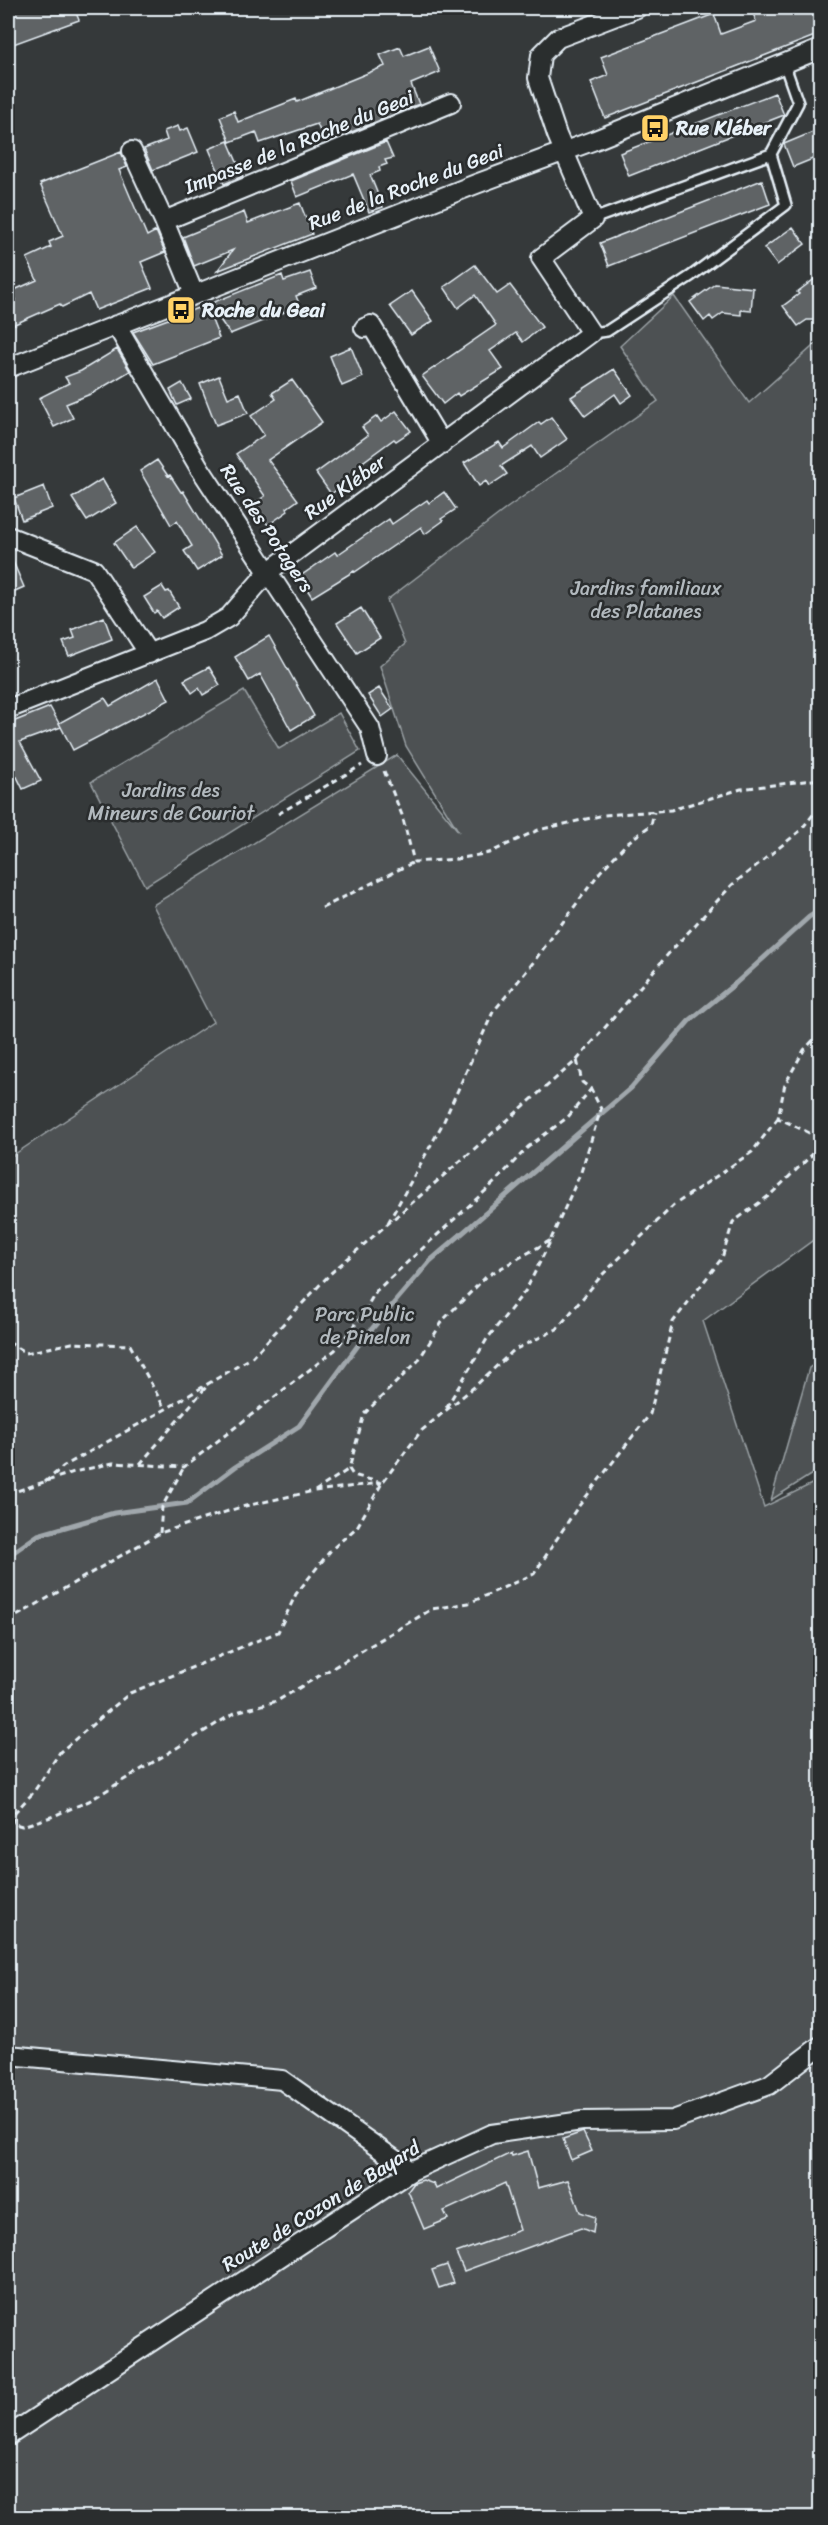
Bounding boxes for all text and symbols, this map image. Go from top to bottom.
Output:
street label: Impasse de la Roche du Geai [178,79,421,205]
place label: Rue Kléber [675,111,773,146]
bus stop icon: Rue Kléber [639,112,671,144]
street label: Rue de la Roche du Geai [303,133,510,240]
place label: Roche du Geai [201,293,326,328]
bus stop icon: Roche du Geai [165,294,197,326]
street label: Rue Kléber [296,444,394,529]
street label: Rue des Potagers [211,456,324,600]
park label: Jardins familiaux des Platanes [570,571,722,629]
park label: Jardins des Mineurs de Couriot [88,773,255,831]
park label: Parc Public de Pinelon [315,1297,415,1355]
street label: Route de Cozon de Bayard [215,2130,428,2281]

